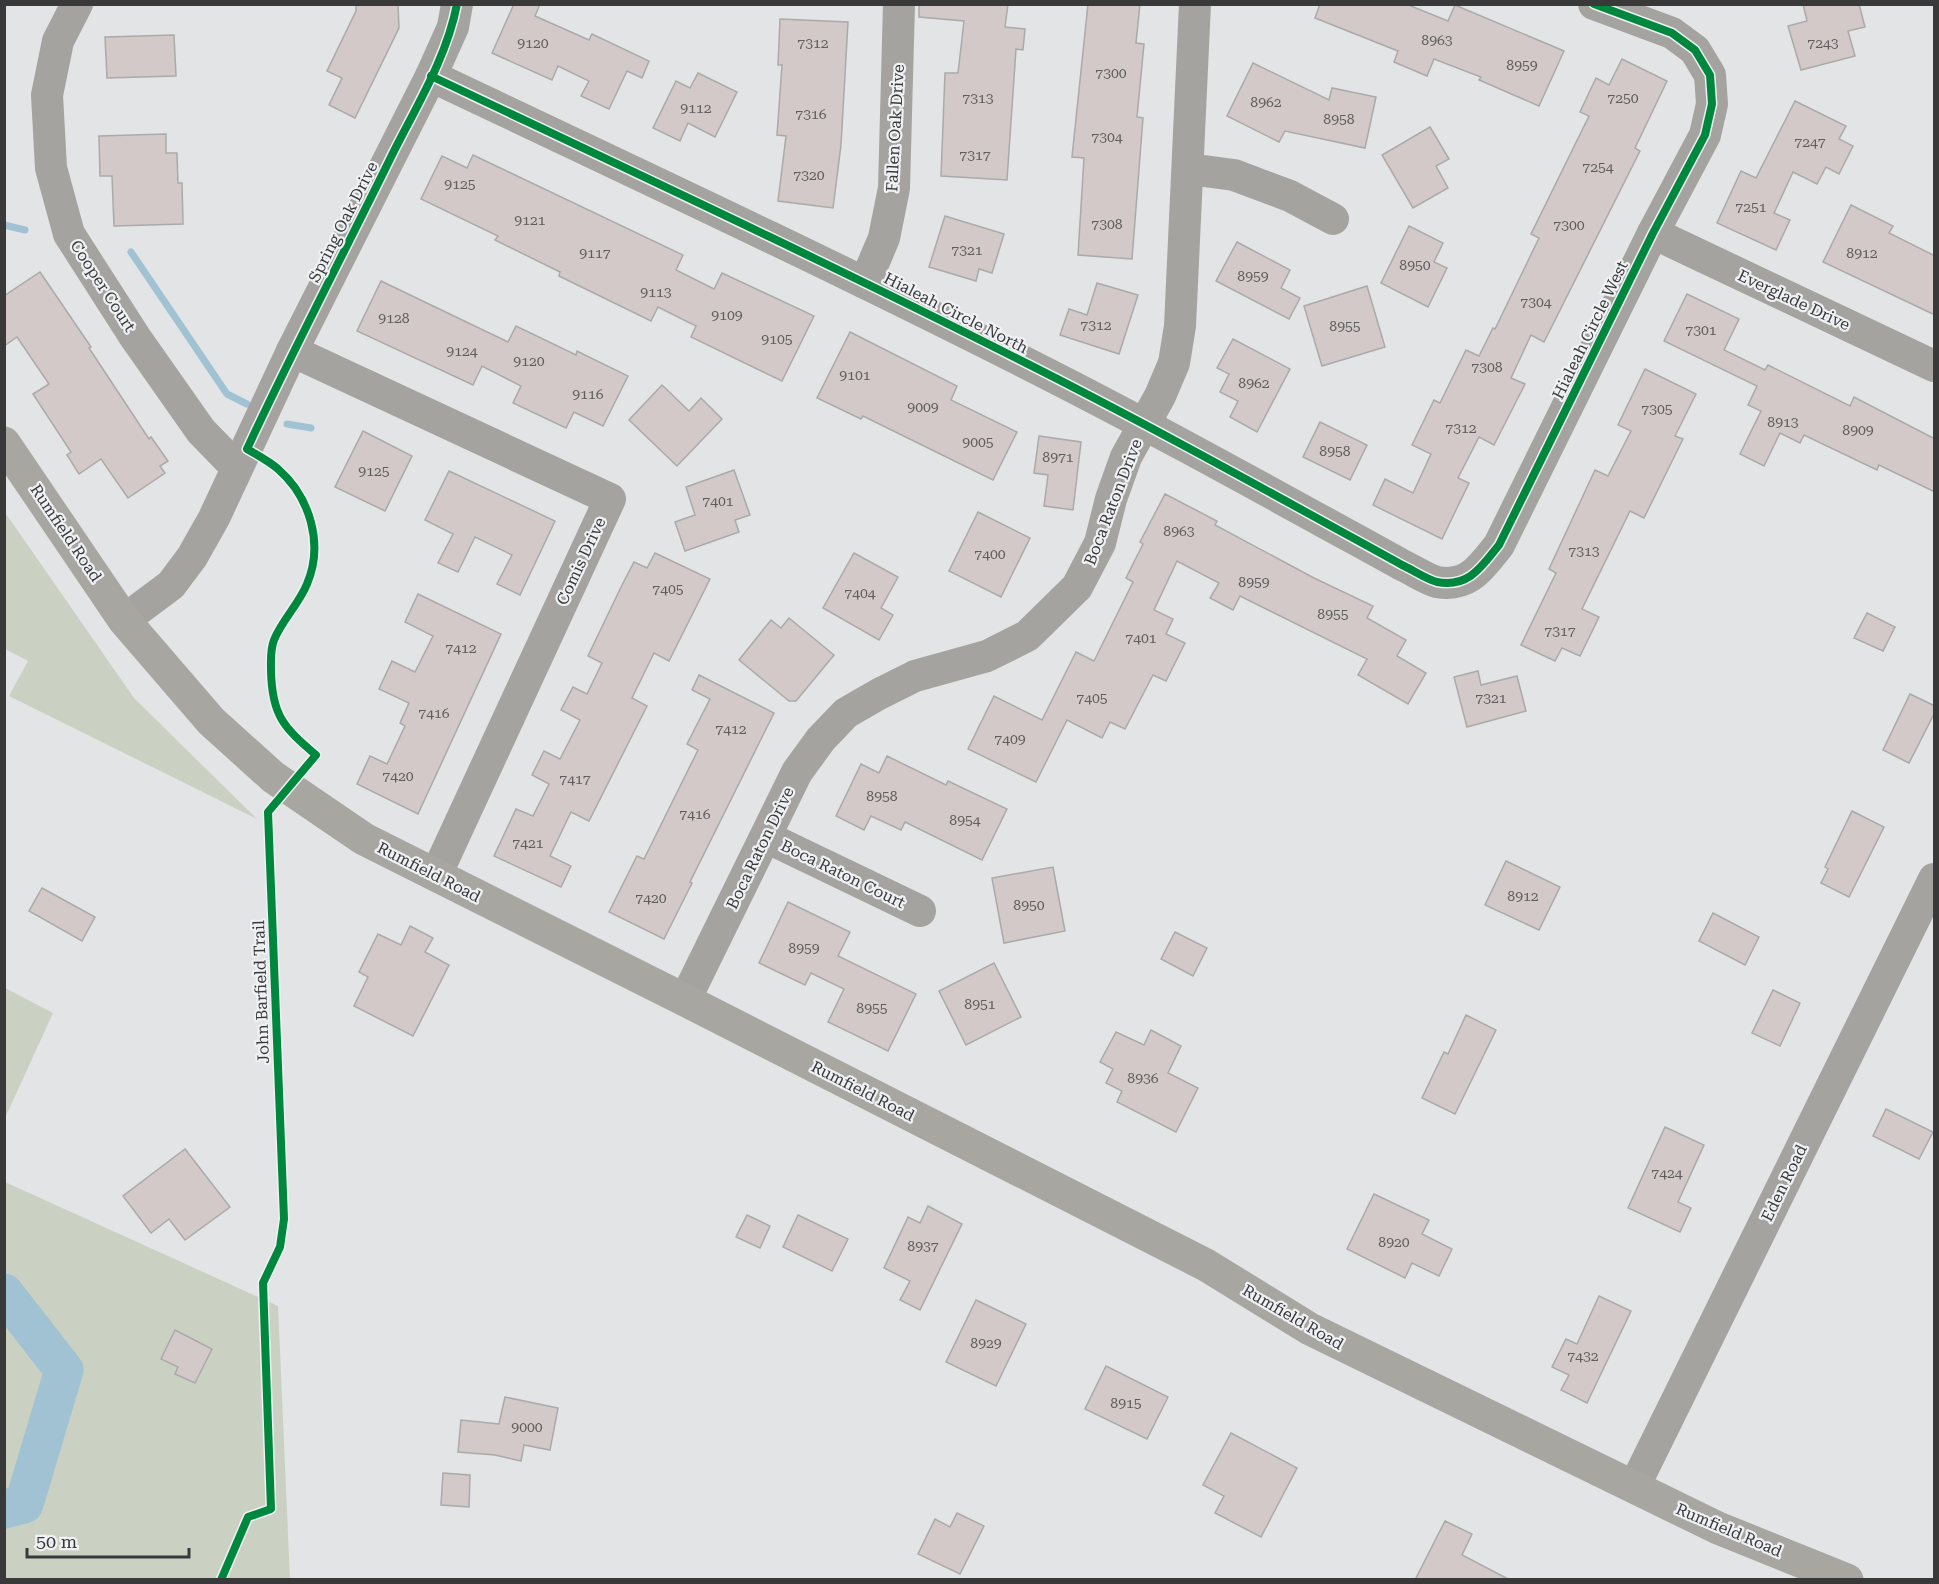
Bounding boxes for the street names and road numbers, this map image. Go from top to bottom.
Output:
street label: Fallen Oak Drive [882,63,908,192]
street label: Spring Oak Drive [304,158,382,286]
street label: Cooper Court [66,237,140,335]
street label: Hialeah Circle West [1548,258,1632,402]
street label: Everglade Drive [1735,266,1853,334]
street label: Hialeah Circle North [881,268,1031,358]
street label: Boca Raton Drive [1080,436,1146,568]
street label: Rumfield Road [26,481,106,585]
street label: Comis Drive [552,514,610,608]
street label: Boca Raton Drive [722,784,798,912]
street label: Boca Raton Court [778,836,908,912]
street label: Rumfield Road [374,838,484,906]
street label: John Barfield Trail [249,920,273,1064]
street label: Rumfield Road [808,1057,918,1125]
street label: Eden Road [1757,1142,1811,1224]
street label: Rumfield Road [1239,1280,1347,1354]
street label: Rumfield Road [1673,1499,1785,1561]

